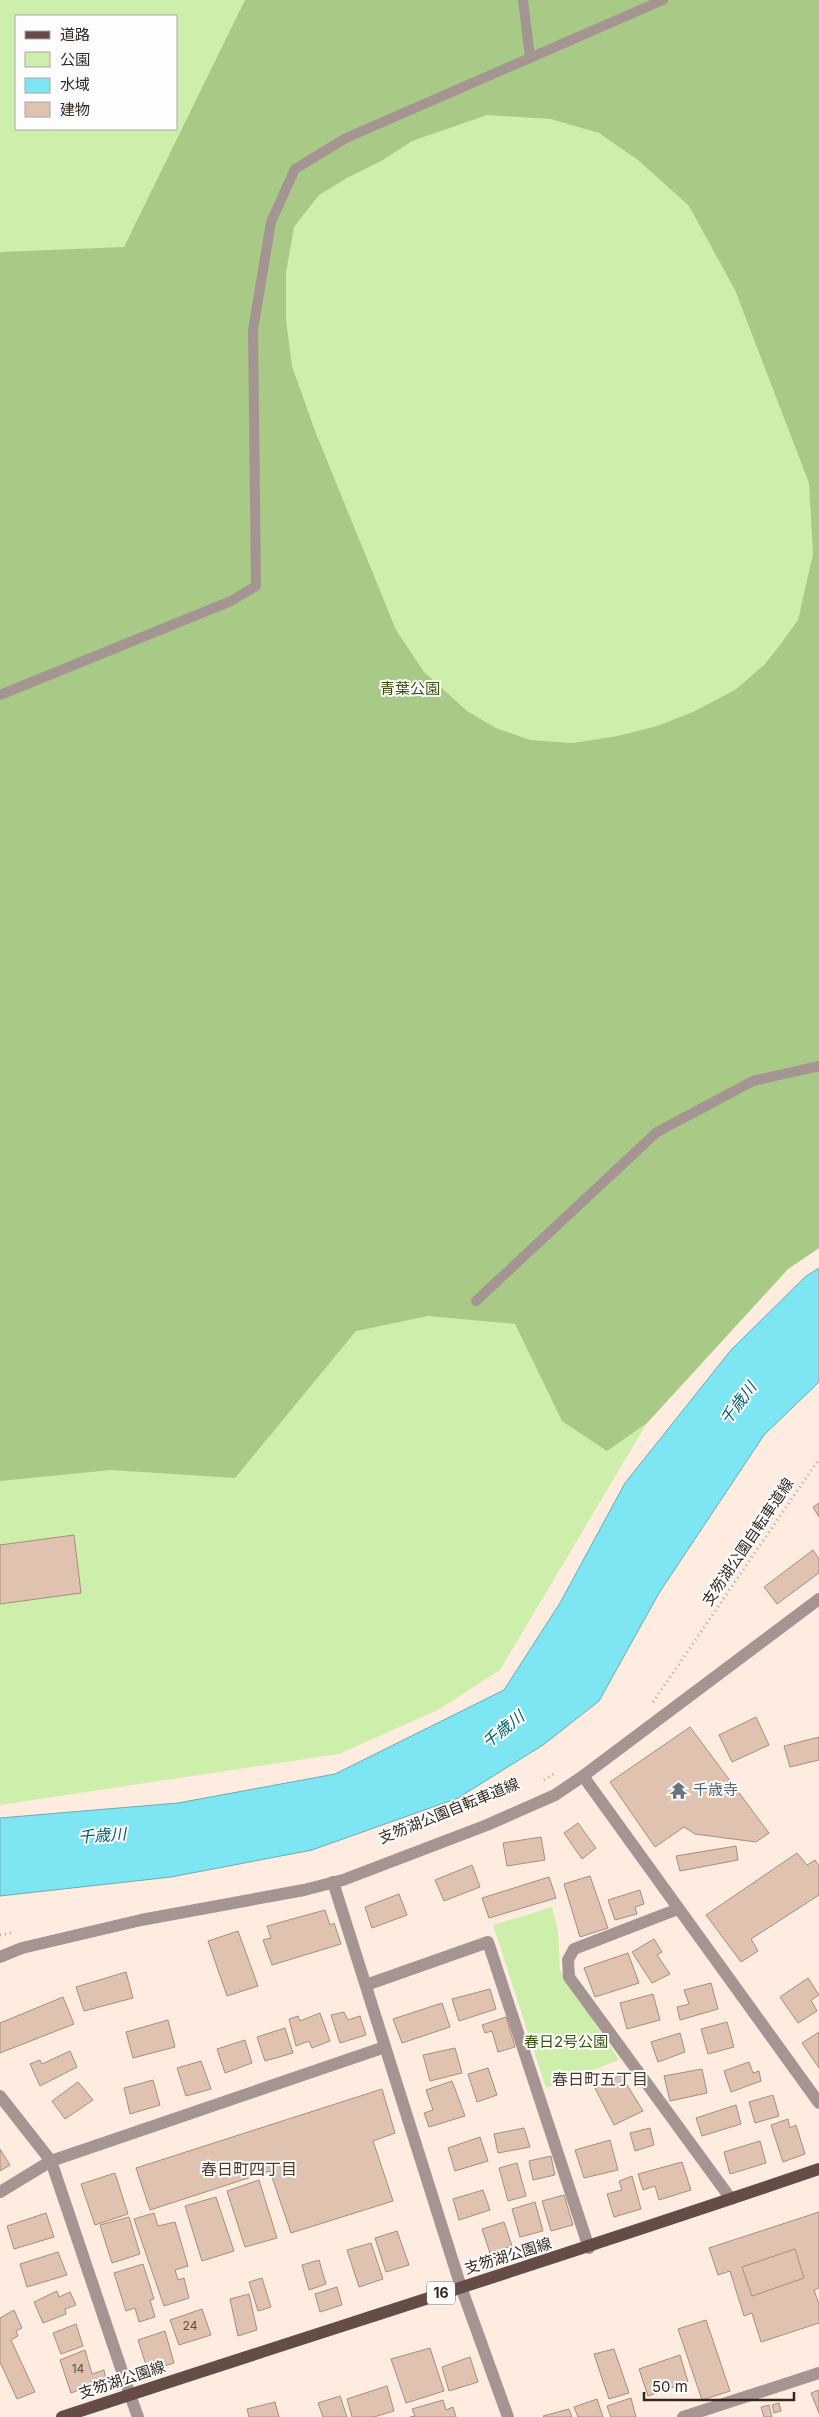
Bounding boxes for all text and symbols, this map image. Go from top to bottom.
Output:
legend [15,15,178,130]
text: 道路 [60,25,90,44]
text: 公園 [60,50,90,69]
text: 水域 [60,75,90,94]
text: 建物 [60,100,90,119]
park label: 青葉公園 [380,679,440,698]
water label: 千歳川 [716,1376,762,1428]
street label: 支笏湖公園自転車道線 [698,1474,797,1609]
water label: 千歳川 [478,1705,529,1752]
street label: 支笏湖公園自転車道線 [376,1774,522,1847]
temple icon: 千歳寺 [669,1780,689,1800]
place label: 千歳寺 [693,1780,738,1799]
water label: 千歳川 [77,1823,129,1847]
park label: 春日2号公園 [524,2032,608,2051]
district label: 春日町五丁目 [552,2069,648,2089]
district label: 春日町四丁目 [201,2159,297,2179]
street label: 支笏湖公園線 [462,2233,554,2278]
road number: 16 [427,2282,455,2304]
house number: 24 [183,2318,198,2333]
street label: 支笏湖公園線 [76,2357,168,2402]
house number: 14 [72,2361,85,2376]
scale bar [644,2370,794,2402]
text: 50 m [652,2377,688,2396]

